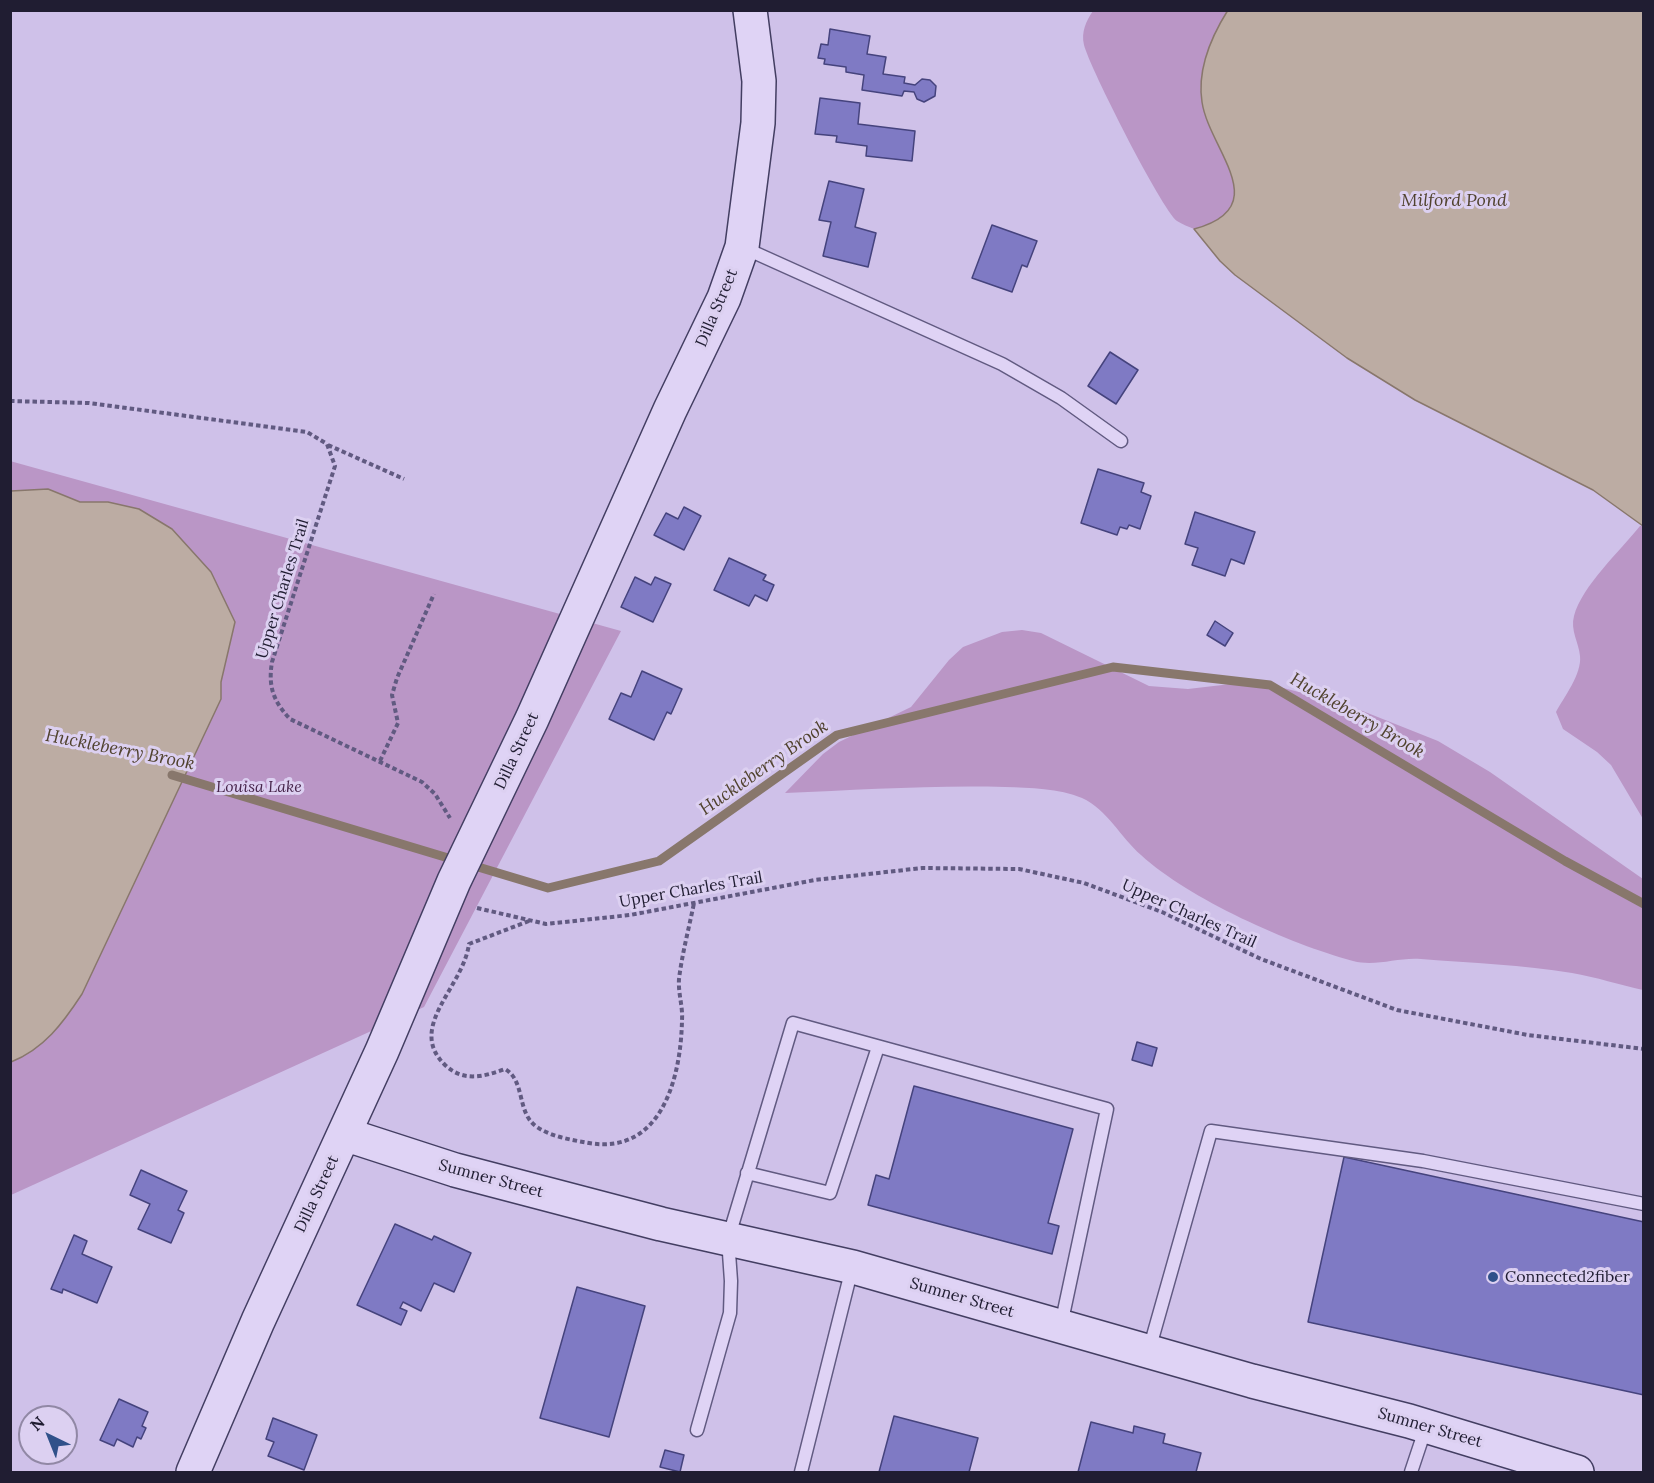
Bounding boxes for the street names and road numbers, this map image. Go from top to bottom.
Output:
street label: Dilla Street [692,266,742,350]
street label: Upper Charles Trail [253,517,313,661]
street label: Dilla Street [491,709,543,793]
street label: Upper Charles Trail [618,868,764,912]
street label: Upper Charles Trail [1119,876,1259,952]
street label: Dilla Street [291,1152,343,1236]
street label: Sumner Street [436,1156,546,1202]
street label: Sumner Street [908,1274,1016,1322]
street label: Sumner Street [1376,1404,1484,1452]

